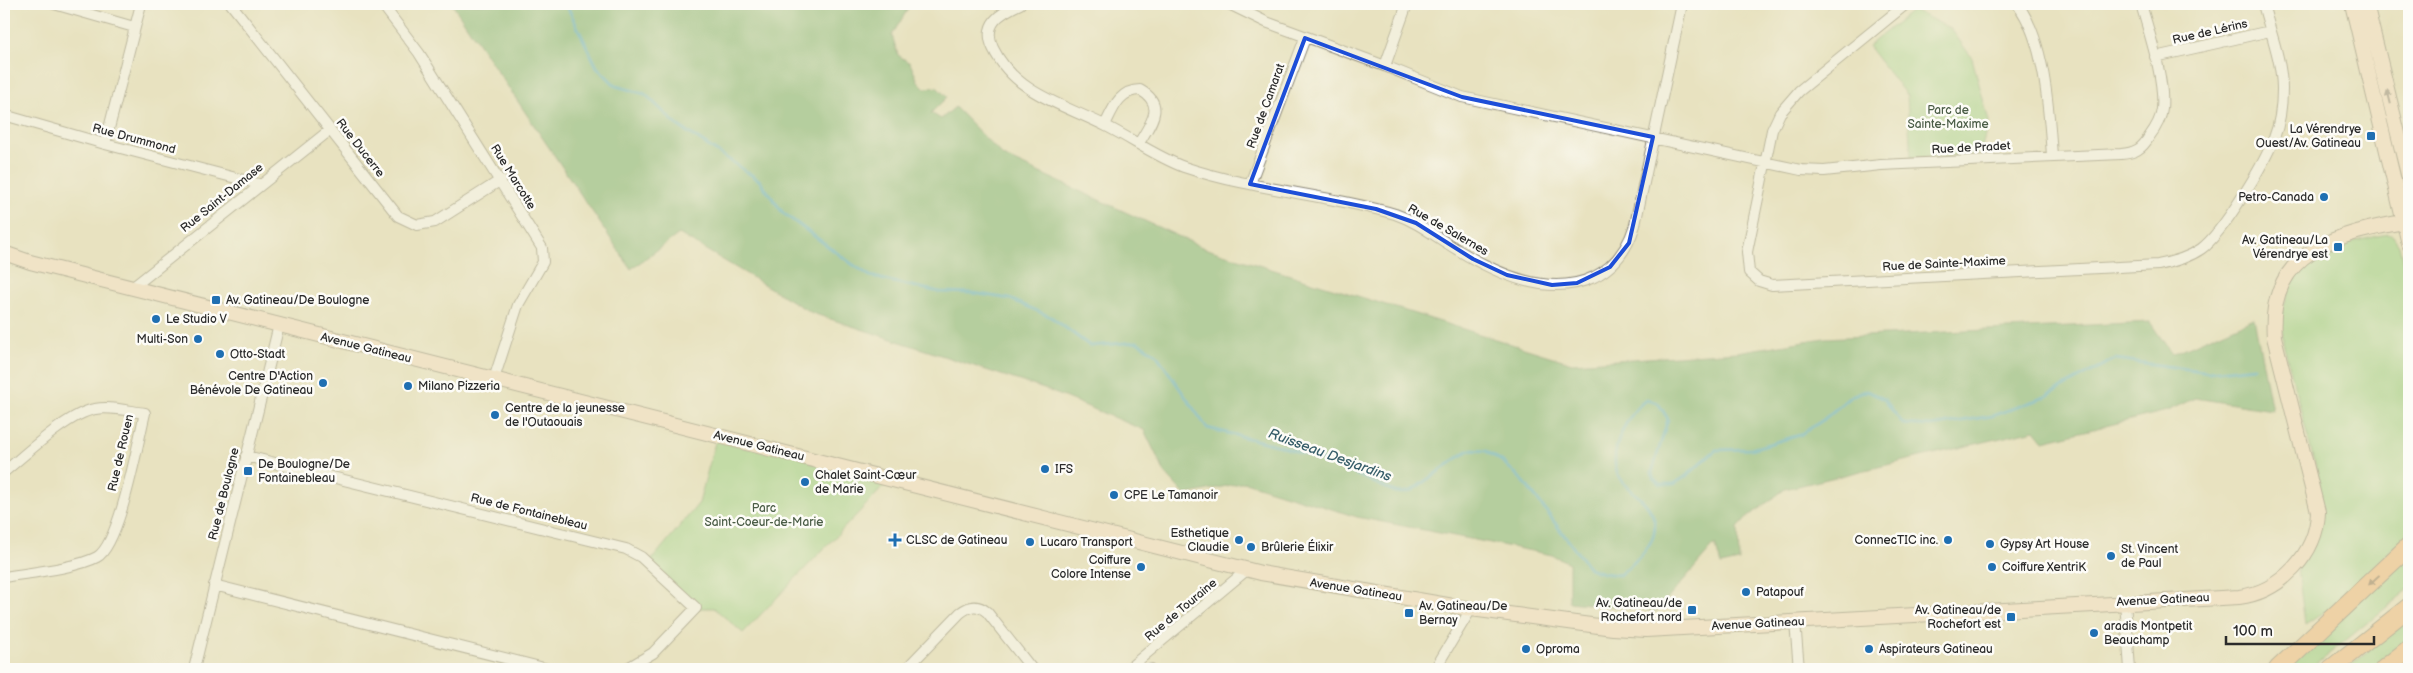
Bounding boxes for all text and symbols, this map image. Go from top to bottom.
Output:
street label: Rue de Lérins [2171,16,2249,48]
street label: Rue de Camarat [1244,61,1288,151]
one-way arrow [2385,90,2393,105]
park label: Parc de Sainte-Maxime [1907,103,1989,132]
street label: Rue Ducerre [333,116,387,180]
street label: Rue Drummond [91,121,177,157]
place label: La Vérendrye Ouest/Av. Gatineau [2256,122,2361,151]
marker: La Vérendrye Ouest/Av. Gatineau [2365,130,2377,142]
street label: Rue de Pradet [1931,138,2011,158]
street label: Rue Marcotte [487,142,539,212]
street label: Rue Saint-Damase [178,160,266,236]
place label: Petro-Canada [2238,190,2314,205]
marker: Petro-Canada [2318,191,2330,203]
street label: Rue de Salernes [1405,201,1491,259]
place label: Av. Gatineau/La Vérendrye est [2242,233,2328,262]
marker: Av. Gatineau/La Vérendrye est [2332,241,2344,253]
street label: Rue de Sainte-Maxime [1882,253,2006,275]
place label: Av. Gatineau/De Boulogne [226,293,369,308]
marker: Av. Gatineau/De Boulogne [210,294,222,306]
place label: Le Studio V [166,312,228,327]
marker: Le Studio V [150,313,162,325]
street label: Avenue Gatineau [319,329,413,367]
place label: Multi-Son [137,332,188,347]
marker: Multi-Son [192,333,204,345]
place label: Otto-Stadt [230,347,286,362]
marker: Otto-Stadt [214,348,226,360]
place label: Centre D'Action Bénévole De Gatineau [190,369,313,398]
marker: Centre D'Action Bénévole De Gatineau [317,377,329,389]
place label: Milano Pizzeria [418,379,500,394]
marker: Milano Pizzeria [402,380,414,392]
place label: Centre de la jeunesse de l'Outaouais [505,401,625,430]
marker: Centre de la jeunesse de l'Outaouais [489,409,501,421]
street label: Rue de Rouen [105,413,137,493]
water label: Ruisseau Desjardins [1266,425,1394,485]
street label: Avenue Gatineau [712,427,806,465]
street label: Rue de Boulogne [205,446,243,542]
place label: De Boulogne/De Fontainebleau [258,457,350,486]
place label: IFS [1055,462,1073,477]
marker: IFS [1039,463,1051,475]
marker: De Boulogne/De Fontainebleau [242,465,254,477]
place label: Chalet Saint-Cœur de Marie [815,468,917,497]
marker: Chalet Saint-Cœur de Marie [799,476,811,488]
place label: CPE Le Tamanoir [1124,488,1219,503]
marker: CPE Le Tamanoir [1108,489,1120,501]
street label: Rue de Fontainebleau [469,490,589,534]
park label: Parc Saint-Coeur-de-Marie [704,501,824,530]
place label: Esthetique Claudie [1170,526,1229,555]
marker: CLSC de Gatineau [888,533,902,547]
place label: CLSC de Gatineau [906,533,1007,548]
place label: ConnecTIC inc. [1855,533,1938,548]
marker: Esthetique Claudie [1233,534,1245,546]
marker: ConnecTIC inc. [1942,534,1954,546]
place label: Lucaro Transport [1040,535,1133,550]
marker: Lucaro Transport [1024,536,1036,548]
place label: Gypsy Art House [2000,537,2089,552]
marker: Gypsy Art House [1984,538,1996,550]
place label: Brûlerie Élixir [1261,539,1334,555]
marker: Brûlerie Élixir [1245,541,1257,553]
place label: St. Vincent de Paul [2121,542,2178,571]
marker: St. Vincent de Paul [2105,550,2117,562]
place label: Coiffure Colore Intense [1051,553,1131,582]
place label: Coiffure XentriK [2002,560,2086,575]
marker: Coiffure Colore Intense [1135,561,1147,573]
marker: Coiffure XentriK [1986,561,1998,573]
one-way arrow [2368,574,2380,585]
street label: Avenue Gatineau [1309,575,1403,605]
street label: Rue de Touraine [1142,576,1220,644]
place label: Patapouf [1756,585,1804,600]
marker: Patapouf [1740,586,1752,598]
street label: Avenue Gatineau [2116,590,2210,610]
place label: Av. Gatineau/de Rochefort nord [1596,596,1682,625]
place label: Av. Gatineau/De Bernay [1419,599,1507,628]
place label: Av. Gatineau/de Rochefort est [1915,603,2001,632]
marker: Av. Gatineau/de Rochefort nord [1686,604,1698,616]
marker: Av. Gatineau/De Bernay [1403,607,1415,619]
marker: Av. Gatineau/de Rochefort est [2005,611,2017,623]
scale bar [2226,613,2373,645]
street label: Avenue Gatineau [1711,614,1805,634]
place label: aradis Montpetit Beauchamp [2104,619,2193,648]
text: 100 m [2233,622,2273,641]
marker: aradis Montpetit Beauchamp [2088,627,2100,639]
place label: Oproma [1536,642,1580,657]
place label: Aspirateurs Gatineau [1879,642,1993,657]
marker: Oproma [1520,643,1532,655]
marker: Aspirateurs Gatineau [1863,643,1875,655]

